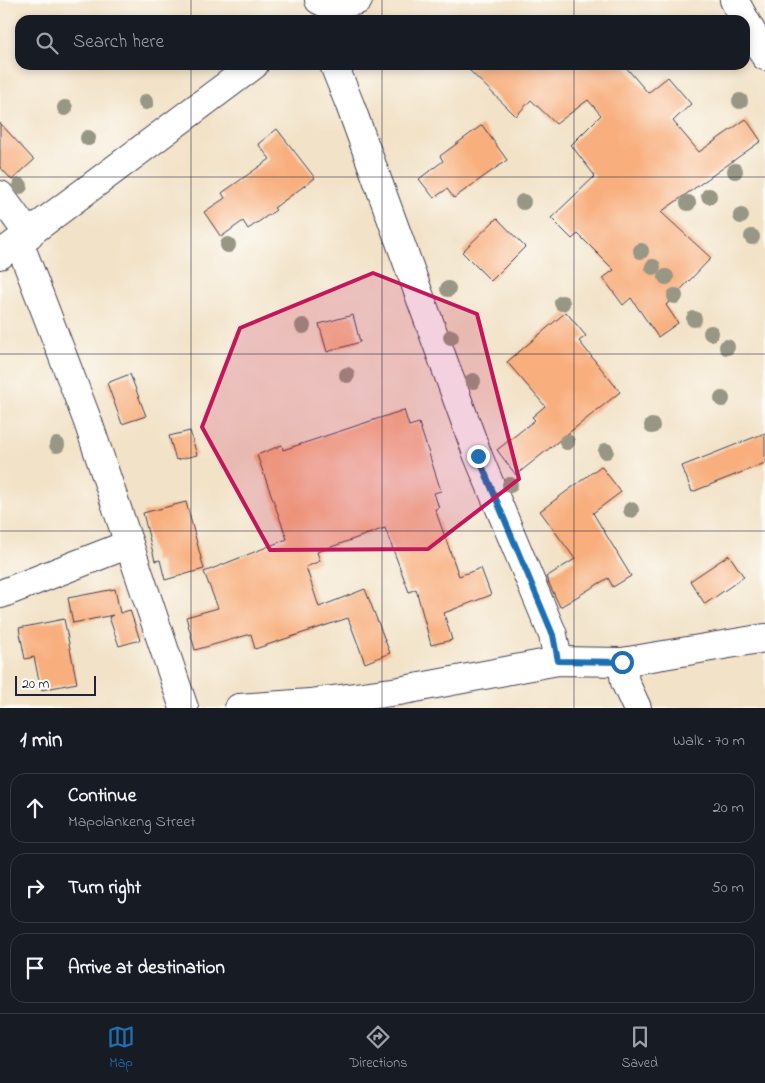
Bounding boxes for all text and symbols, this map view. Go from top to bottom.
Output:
search box [15,15,750,70]
icon: search [33,29,61,57]
text: Search here [73,29,164,56]
route end [467,445,490,468]
route start [611,651,634,674]
scale bar [15,673,96,696]
text: 20 m [22,674,49,695]
text: 1 min [20,726,62,756]
text: Walk · 70 m [673,729,745,753]
text: Continue [68,783,136,810]
icon: ahead [21,794,49,822]
text: 20 m [713,796,744,820]
text: Mapolankeng Street [68,810,196,834]
icon: right [21,874,49,902]
text: Turn right [68,875,141,902]
text: 50 m [712,876,744,900]
icon: arrive [21,954,49,982]
text: Arrive at destination [68,955,225,982]
tab: Map [107,1023,135,1074]
tab: Directions [349,1023,407,1074]
tab: Saved [621,1023,658,1074]

